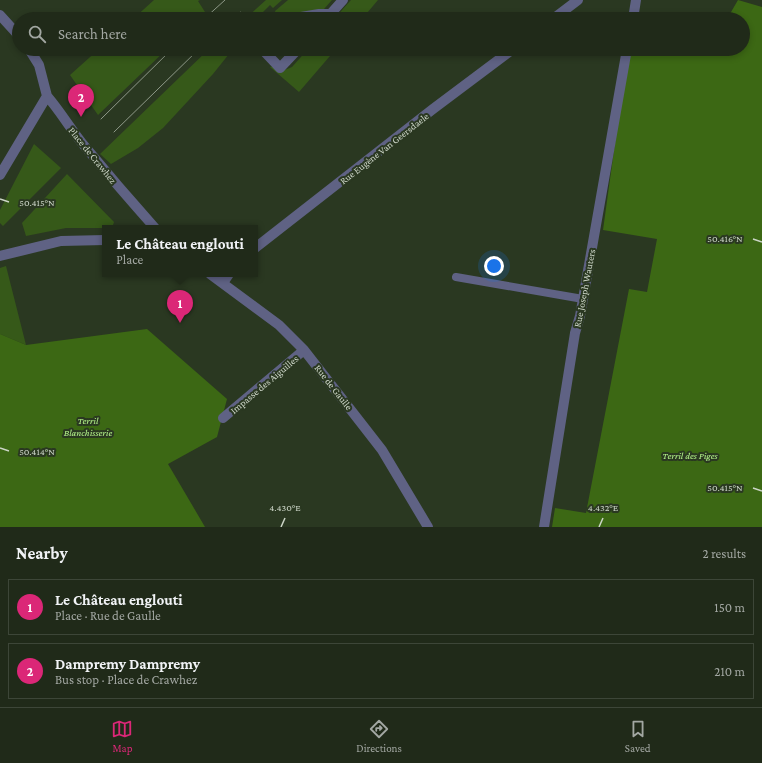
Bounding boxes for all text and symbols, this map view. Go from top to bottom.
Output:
search box [12,12,750,56]
icon: search [26,23,48,45]
text: Search here [58,26,127,42]
pin: 2 [68,84,94,117]
street label: Rue Eugène Van Geersdaele [338,110,431,186]
street label: Place de Crawhez [67,125,119,186]
text: 50.415°N [19,197,55,208]
popup [102,225,258,277]
text: 50.416°N [707,233,743,244]
text: Le Château englouti [116,236,244,252]
street label: Rue Joseph Wauters [572,248,597,328]
text: Place [116,252,143,267]
your location [484,256,504,276]
pin: 1 [167,290,193,323]
street label: Impasse des Aiguilles [228,353,301,416]
street label: Rue de Gaulle [313,362,355,413]
park label: Terril Blanchisserie [64,415,113,438]
text: 50.414°N [19,446,55,457]
park label: Terril des Piges [662,450,719,461]
text: 50.415°N [707,482,743,493]
text: 4.430°E [269,502,301,513]
text: 4.432°E [588,502,619,513]
text: Nearby [16,544,68,563]
text: 2 results [703,546,746,561]
text: Le Château englouti [55,592,183,608]
text: 1 [28,600,32,615]
text: 150 m [714,600,745,615]
text: Place · Rue de Gaulle [55,608,161,623]
text: Dampremy Dampremy [55,656,200,672]
text: 2 [27,664,33,679]
text: 210 m [714,664,745,679]
text: Bus stop · Place de Crawhez [55,672,197,687]
tab: Map [111,718,133,754]
tab: Directions [356,718,402,754]
tab: Saved [625,718,651,754]

